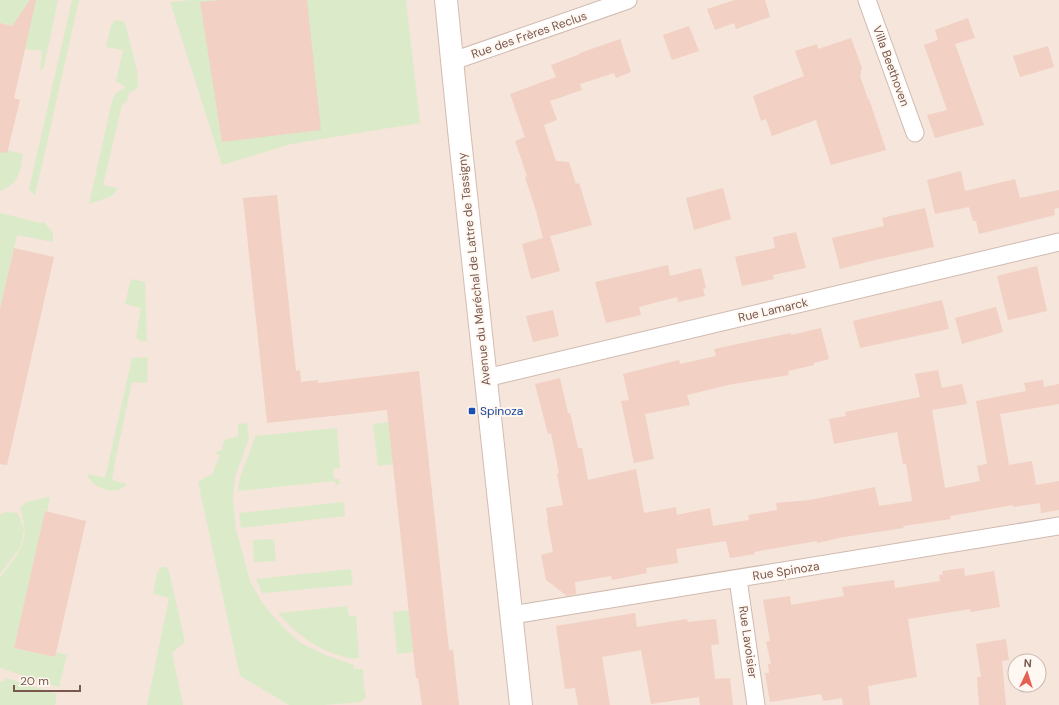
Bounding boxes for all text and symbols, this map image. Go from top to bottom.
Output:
street label: Rue des Frères Reclus [469,8,589,62]
street label: Villa Beethoven [869,23,913,109]
street label: Avenue du Maréchal de Lattre de Tassigny [454,151,494,386]
street label: Rue Lamarck [737,294,809,326]
place label: Spinoza [480,403,523,419]
marker: Spinoza [467,406,477,416]
street label: Rue Spinoza [751,558,821,584]
street label: Rue Lavoisier [735,605,761,680]
north arrow [1007,653,1047,693]
text: N [1023,656,1032,670]
scale bar [14,667,80,693]
text: 20 m [20,673,49,689]

